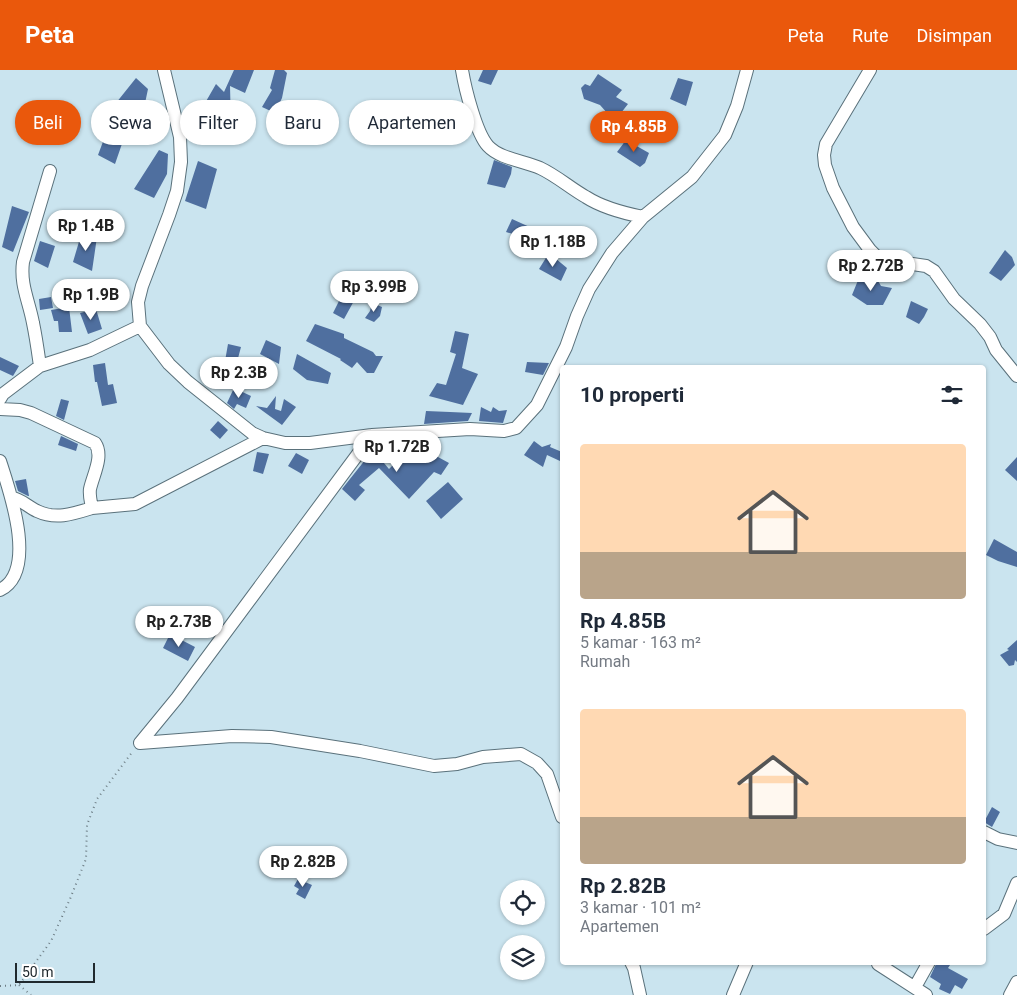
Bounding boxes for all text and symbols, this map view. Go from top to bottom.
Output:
text: Peta [25,21,74,49]
text: Peta [788,25,824,46]
text: Rute [852,25,889,46]
text: Disimpan [917,25,992,46]
chip: Beli [15,100,81,145]
chip: Sewa [91,100,170,145]
chip: Filter [180,100,256,145]
chip: Baru [266,100,339,145]
chip: Apartemen [349,100,474,145]
pin: Rp 4.85B [582,111,686,153]
text: Rp 4.85B [601,117,667,136]
pin: Rp 1.4B [40,210,132,252]
text: Rp 1.4B [58,216,114,235]
pin: Rp 1.18B [501,226,605,268]
text: Rp 1.18B [520,232,586,251]
pin: Rp 2.72B [819,250,923,292]
text: Rp 2.72B [838,256,904,275]
pin: Rp 3.99B [322,270,426,313]
text: Rp 3.99B [341,277,407,296]
pin: Rp 1.9B [45,278,137,321]
text: Rp 1.9B [63,285,119,304]
pin: Rp 2.3B [193,356,285,399]
text: Rp 2.3B [211,363,267,382]
icon: filters [938,381,966,409]
text: 10 properti [580,383,684,407]
pin: Rp 1.72B [345,430,449,473]
text: Rp 1.72B [364,437,430,456]
icon: home [728,477,818,567]
pin: Rp 2.73B [127,606,231,648]
text: Rp 4.85B [580,609,666,633]
text: Rp 2.73B [146,612,212,631]
text: 5 kamar · 163 m² [580,633,701,652]
text: Rumah [580,652,630,671]
icon: home [728,742,818,832]
pin: Rp 2.82B [251,846,355,888]
text: Rp 2.82B [270,852,336,871]
text: Rp 2.82B [580,874,666,898]
map controls [500,880,545,980]
button: locate [500,880,545,925]
text: 3 kamar · 101 m² [580,898,701,917]
text: Apartemen [580,917,659,936]
button: layers [500,935,545,980]
scale bar [15,960,95,983]
text: 50 m [22,964,54,980]

